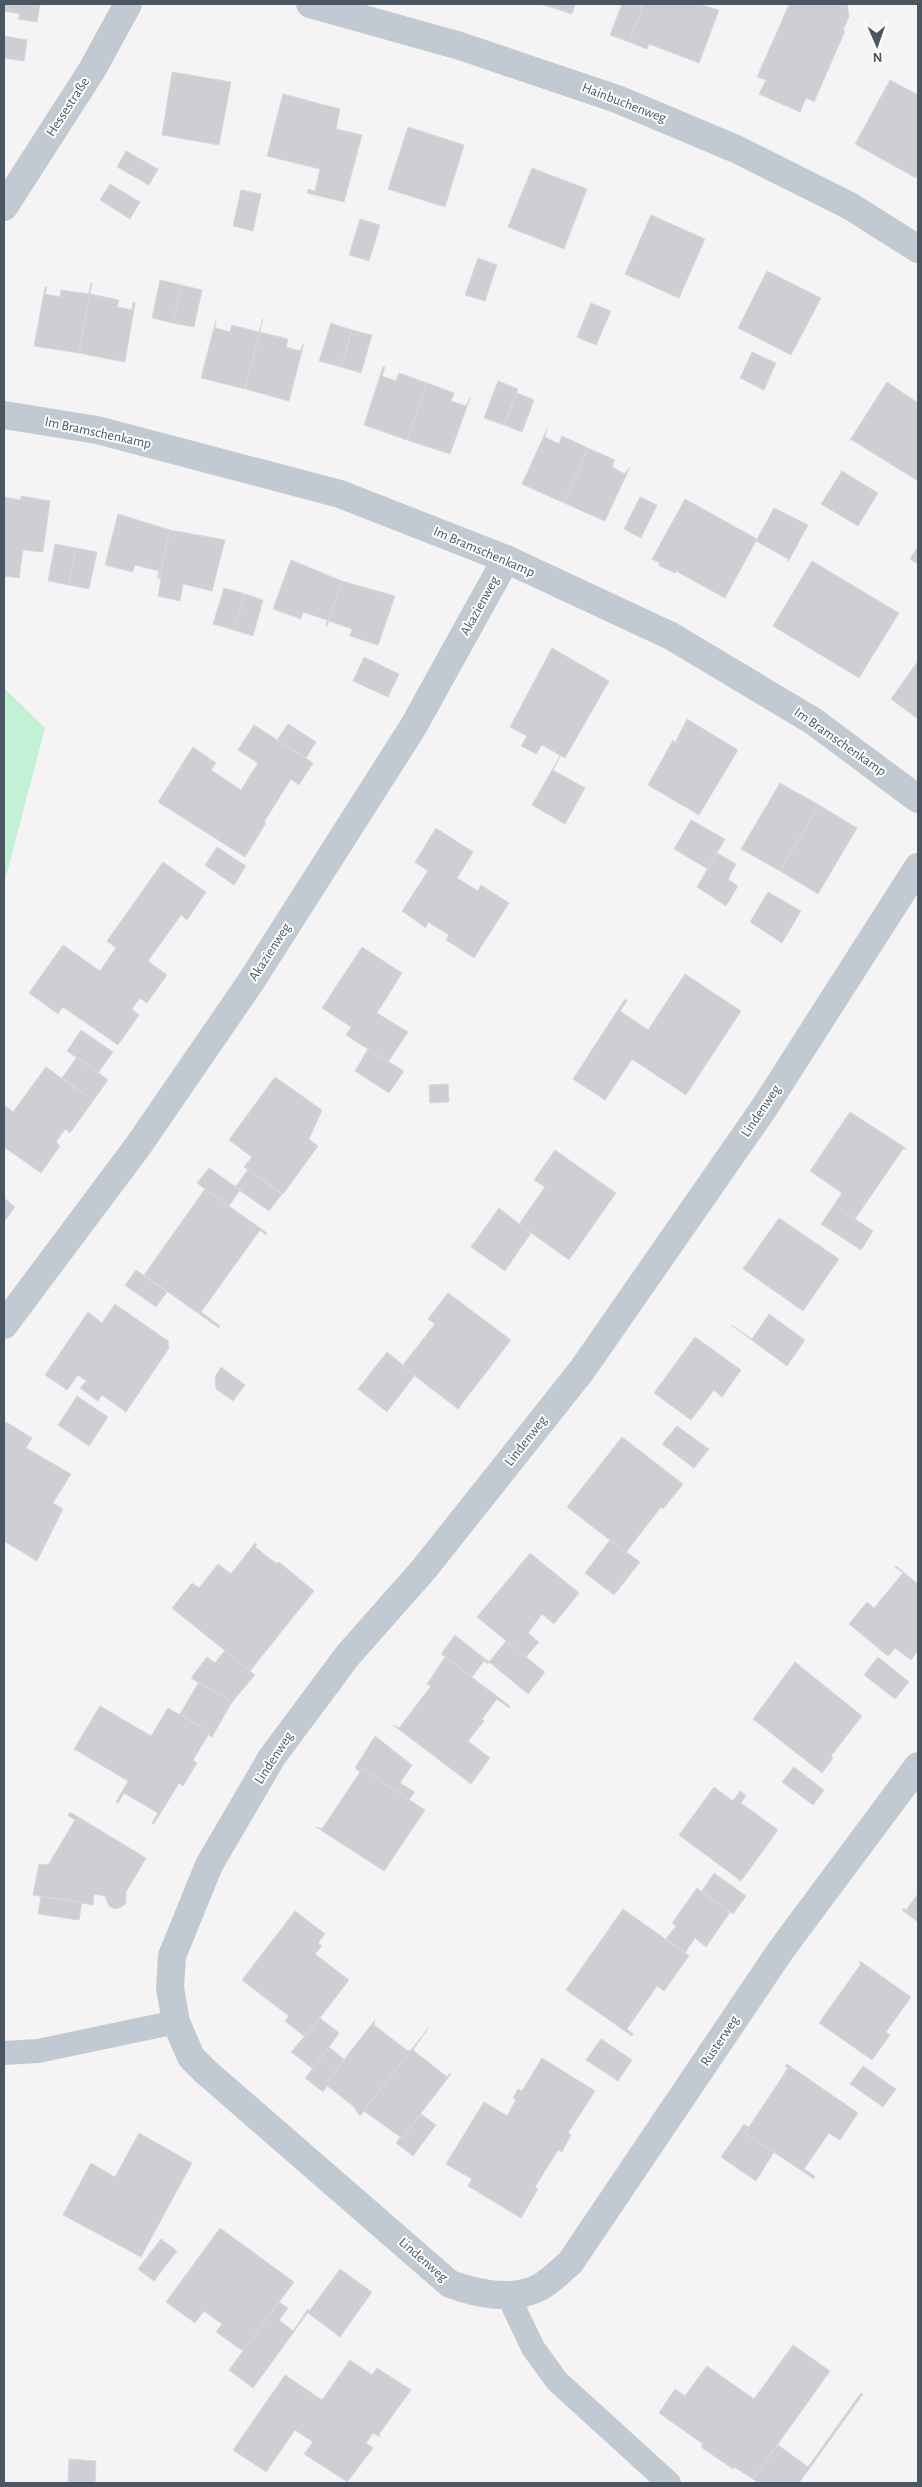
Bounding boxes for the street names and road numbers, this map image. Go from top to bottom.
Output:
street label: Hessestraße [44,75,92,139]
street label: Hainbuchenweg [580,80,668,126]
street label: Im Bramschenkamp [43,415,153,451]
street label: Im Bramschenkamp [431,524,537,580]
street label: Akazienweg [458,574,502,638]
street label: Im Bramschenkamp [791,705,889,779]
street label: Akazienweg [246,921,294,983]
street label: Lindenweg [739,1082,784,1140]
street label: Lindenweg [502,1413,550,1469]
street label: Lindenweg [252,1729,296,1787]
street label: Rüsterweg [698,2013,742,2069]
street label: Lindenweg [396,2235,450,2285]

